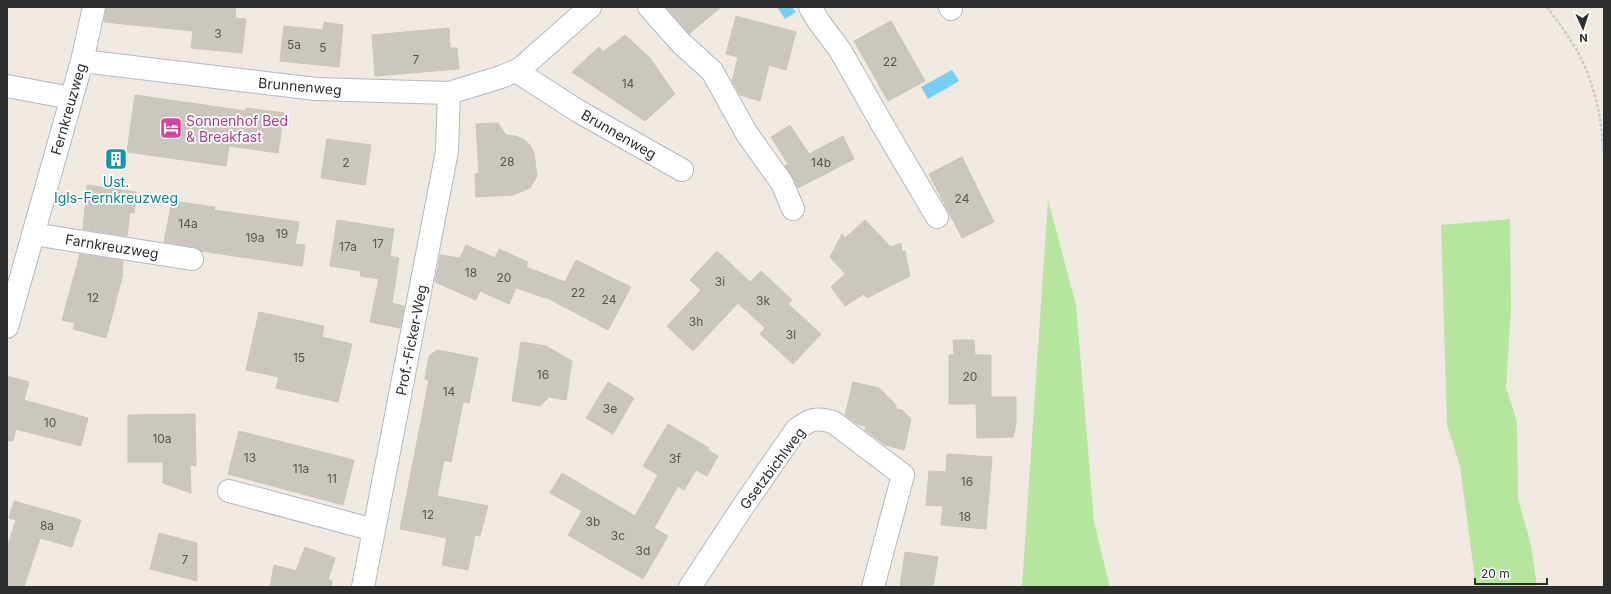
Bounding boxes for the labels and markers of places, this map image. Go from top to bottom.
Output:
place label: Sonnenhof Bed & Breakfast [186,112,288,145]
hotel icon: Sonnenhof Bed & Breakfast [158,115,184,141]
building icon: Ust. Igls-Fernkreuzweg [103,146,129,172]
place label: Ust. Igls-Fernkreuzweg [54,173,178,206]

